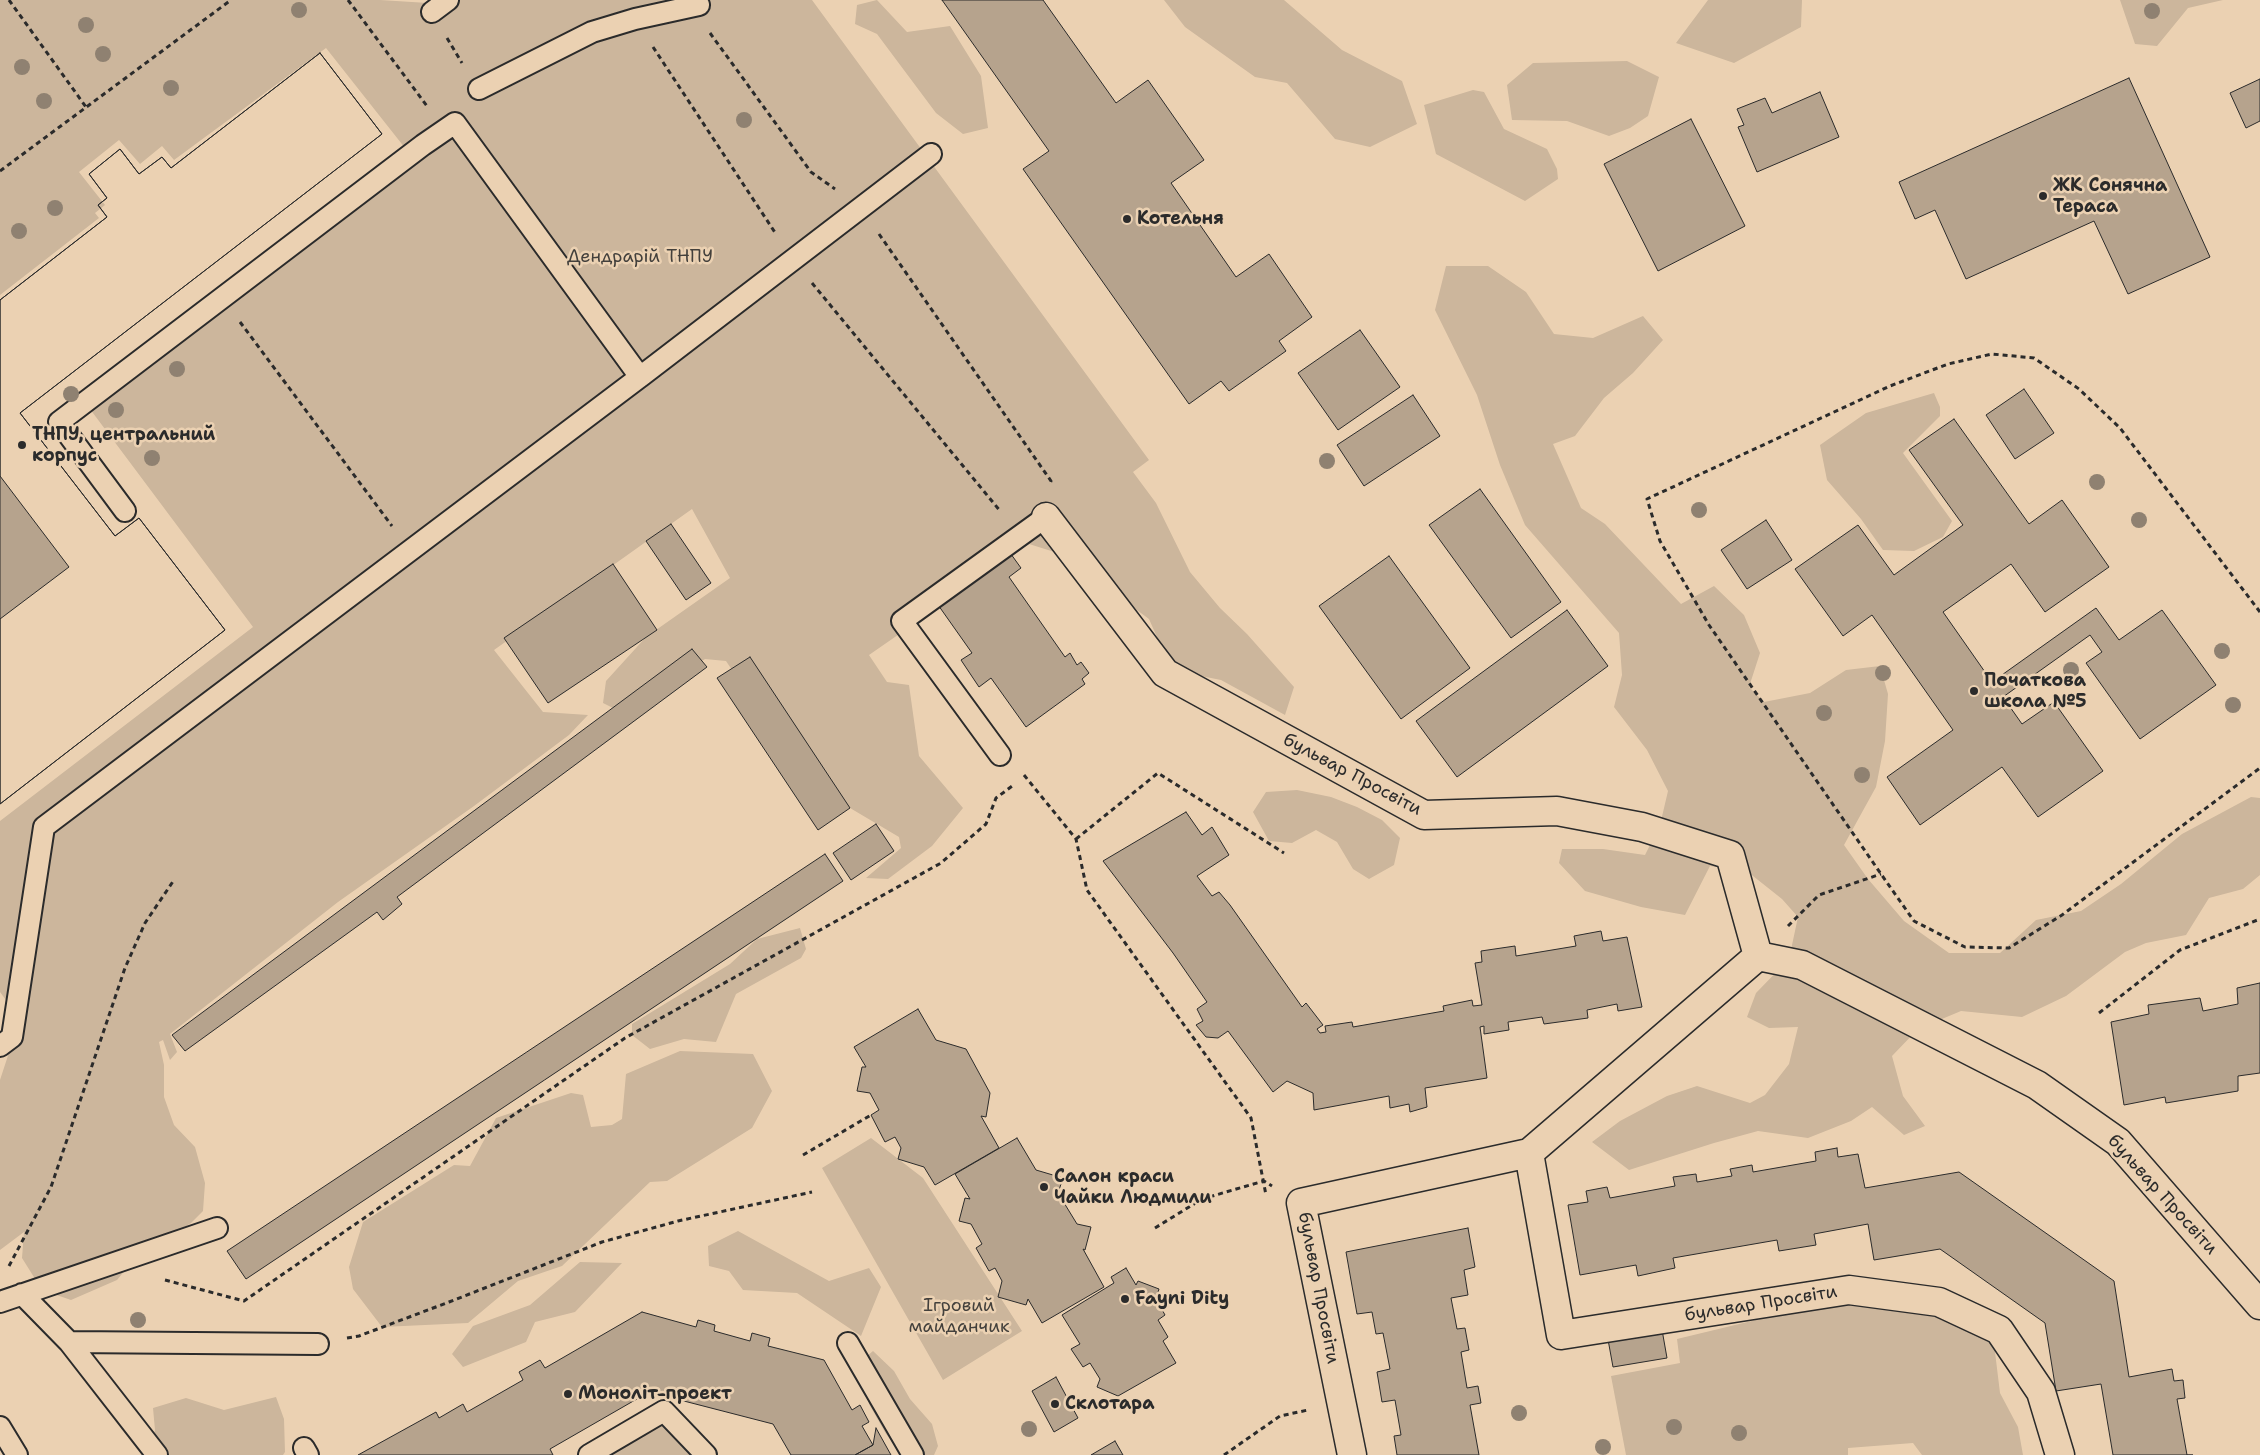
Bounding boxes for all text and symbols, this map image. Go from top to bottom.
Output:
place label: ЖК Сонячна Тераса [2053,175,2167,218]
marker: ЖК Сонячна Тераса [2037,190,2049,202]
place label: Котельня [1137,208,1224,230]
marker: Котельня [1121,213,1133,225]
park label: Дендрарій ТНПУ [567,246,713,268]
place label: ТНПУ, центральний корпус [32,424,215,466]
marker: ТНПУ, центральний корпус [16,439,28,451]
place label: Початкова школа №5 [1984,670,2087,712]
marker: Початкова школа №5 [1968,685,1980,697]
street label: бульвар Просвіти [1279,729,1425,821]
street label: бульвар Просвіти [2102,1130,2222,1260]
place label: Салон краси Чайки Людмили [1054,1166,1212,1208]
marker: Салон краси Чайки Людмили [1038,1181,1050,1193]
street label: бульвар Просвіти [1293,1210,1343,1366]
street label: бульвар Просвіти [1683,1281,1839,1327]
place label: Fayni Dity [1135,1288,1229,1310]
marker: Fayni Dity [1119,1293,1131,1305]
park label: Ігровий майданчик [908,1295,1010,1338]
place label: Моноліт-проект [578,1383,732,1405]
marker: Моноліт-проект [562,1388,574,1400]
place label: Склотара [1065,1393,1155,1415]
marker: Склотара [1049,1398,1061,1410]

